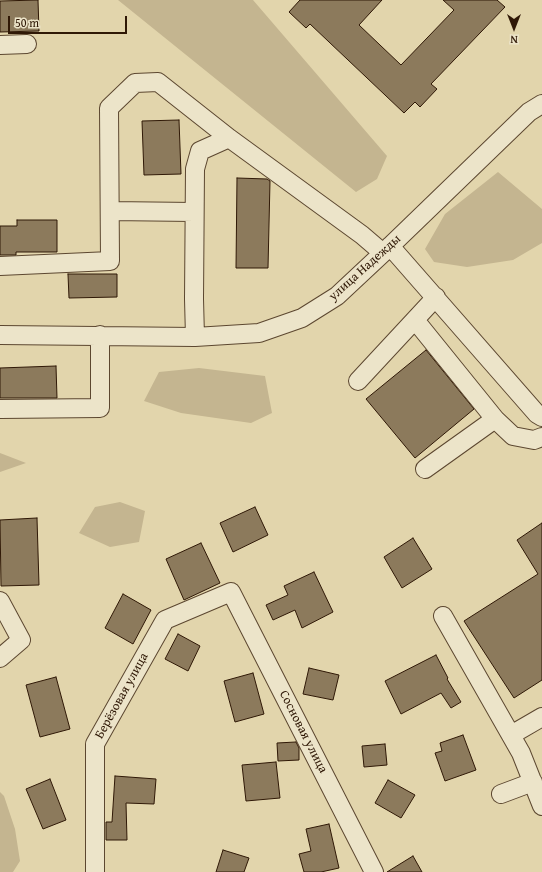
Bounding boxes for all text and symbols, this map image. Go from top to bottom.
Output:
scale bar [10,8,129,34]
north arrow [494,8,534,48]
text: 50 m [15,14,39,31]
text: N [510,32,518,48]
street label: улица Надежды [326,232,404,304]
street label: Берёзовая улица [92,650,152,742]
street label: Сосновая улица [275,688,331,776]

